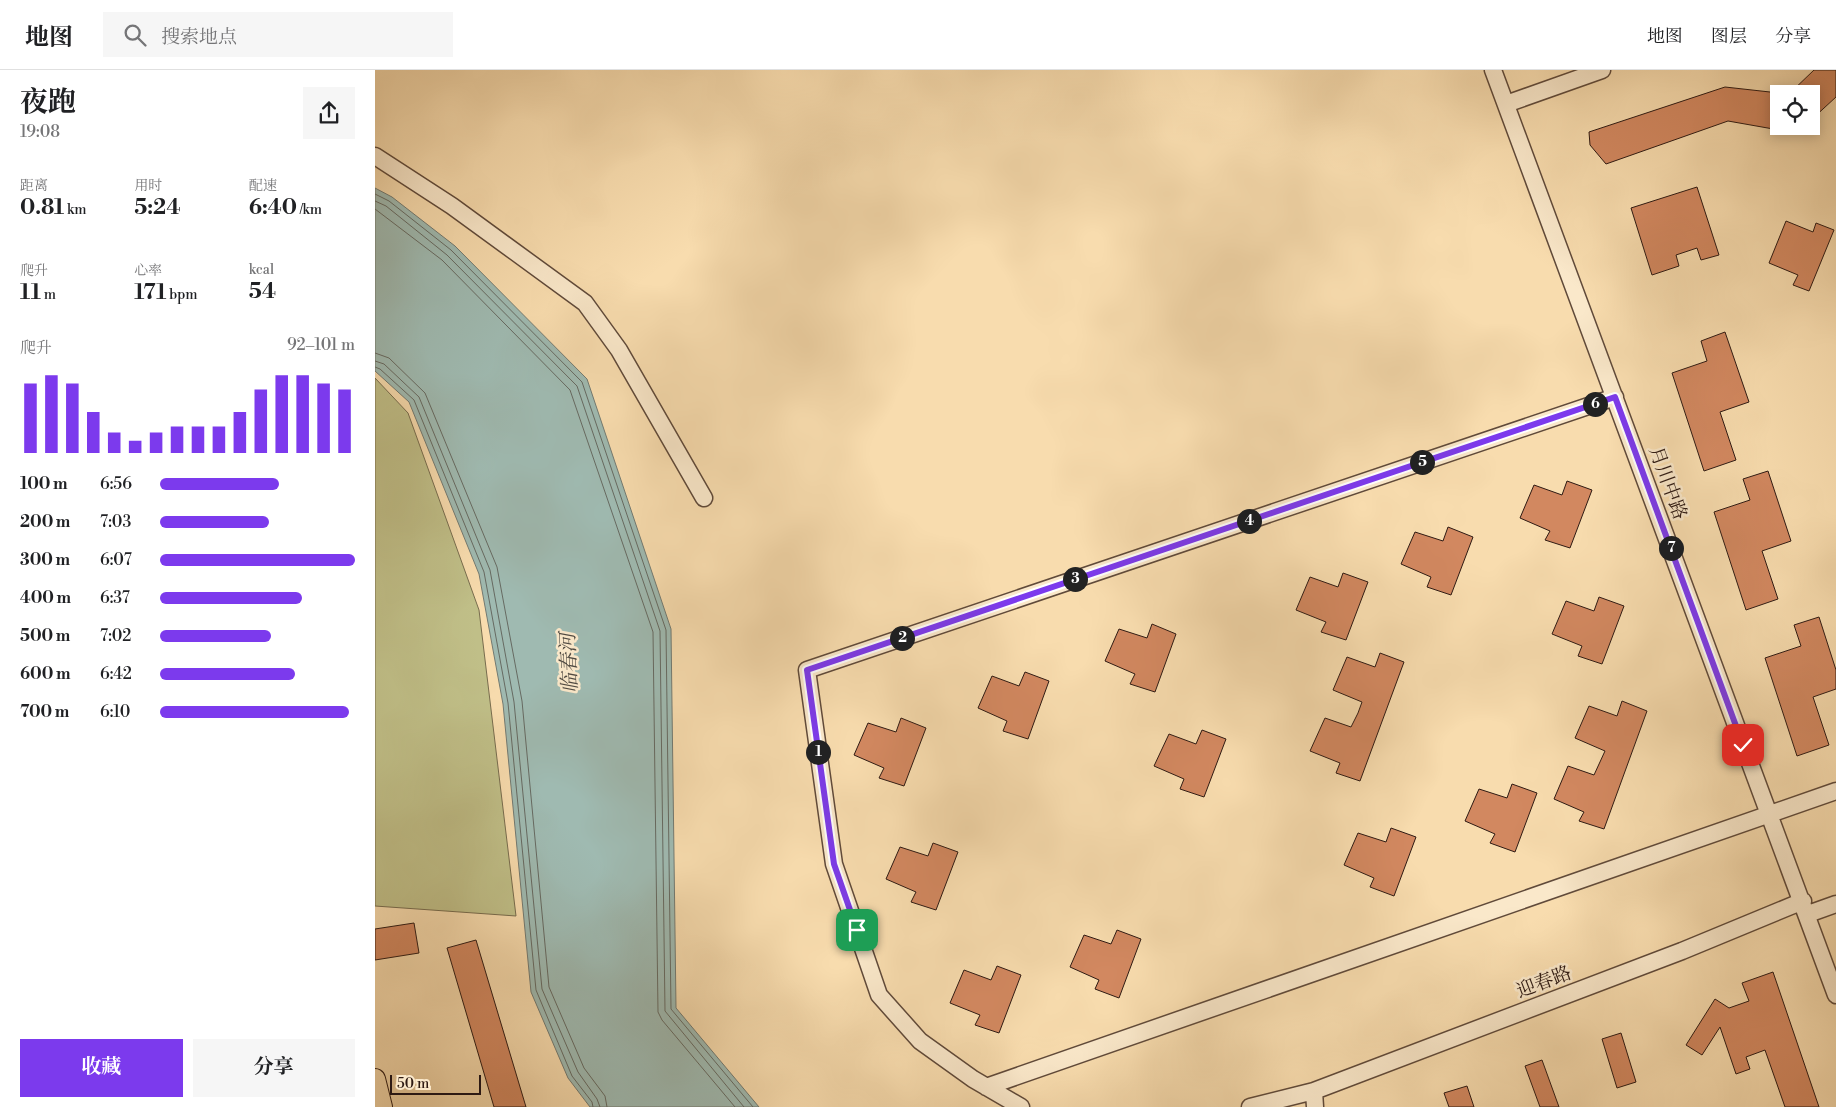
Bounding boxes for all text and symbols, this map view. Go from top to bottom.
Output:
search box [103,12,453,57]
icon: search [121,21,149,49]
text: 地图 [25,23,73,53]
text: 搜索地点 [161,25,237,49]
text: 地图 [1647,25,1683,48]
text: 图层 [1711,25,1747,48]
text: 分享 [1775,25,1811,48]
text: 夜跑 [20,85,76,120]
map controls [1770,85,1820,135]
button: locate [1770,85,1820,135]
button: share [303,87,355,139]
text: 19:08 [20,122,60,142]
text: 距离 [20,177,48,195]
text: 用时 [134,177,162,195]
text: 配速 [249,177,277,195]
text: 0.81 [20,195,64,221]
text: 5:24 [134,195,180,221]
text: 6:40 [249,195,297,221]
text: km [64,201,87,219]
text: /km [297,201,322,219]
text: kcal [249,261,274,279]
text: 爬升 [20,262,48,280]
text: 心率 [134,262,162,280]
text: 54 [249,279,276,305]
text: 11 [20,280,41,306]
text: 171 [134,280,166,306]
text: m [41,286,56,304]
text: bpm [166,286,198,304]
text: 92–101 m [287,335,355,355]
text: 爬升 [20,338,52,358]
pin: 6 [1583,392,1607,416]
text: 6 [1591,395,1600,413]
street label: 月川中路 [1644,443,1692,523]
pin: 5 [1409,450,1435,474]
text: 5 [1418,453,1427,471]
text: 100 m [20,474,68,494]
text: 6:56 [100,474,132,494]
pin: 4 [1237,508,1261,534]
text: 200 m [20,512,70,532]
text: 7:03 [100,512,131,532]
text: 4 [1245,512,1254,530]
pin: 7 [1659,536,1683,560]
text: 7 [1667,539,1676,557]
text: 300 m [20,550,70,570]
text: 6:07 [100,550,132,570]
pin: 3 [1063,566,1087,592]
text: 3 [1071,570,1080,588]
text: 400 m [20,588,71,608]
text: 6:37 [100,588,130,608]
text: 500 m [20,626,70,646]
text: 7:02 [100,626,131,646]
pin: 2 [889,626,915,650]
water label: 临春河 [556,629,584,694]
text: 2 [898,629,907,647]
text: 600 m [20,664,70,684]
text: 6:42 [100,664,132,684]
text: 700 m [20,702,69,722]
text: 6:10 [100,702,130,722]
pin [1722,724,1764,766]
icon: check [1729,731,1757,759]
pin: 1 [805,740,831,764]
text: 1 [815,743,822,761]
pin [836,909,878,951]
icon: arrive [843,916,871,944]
street label: 迎春路 [1513,961,1575,1003]
button: 收藏 [20,1039,183,1097]
button: 分享 [193,1039,355,1097]
scale bar [390,1072,481,1095]
text: 50 m [397,1075,429,1093]

